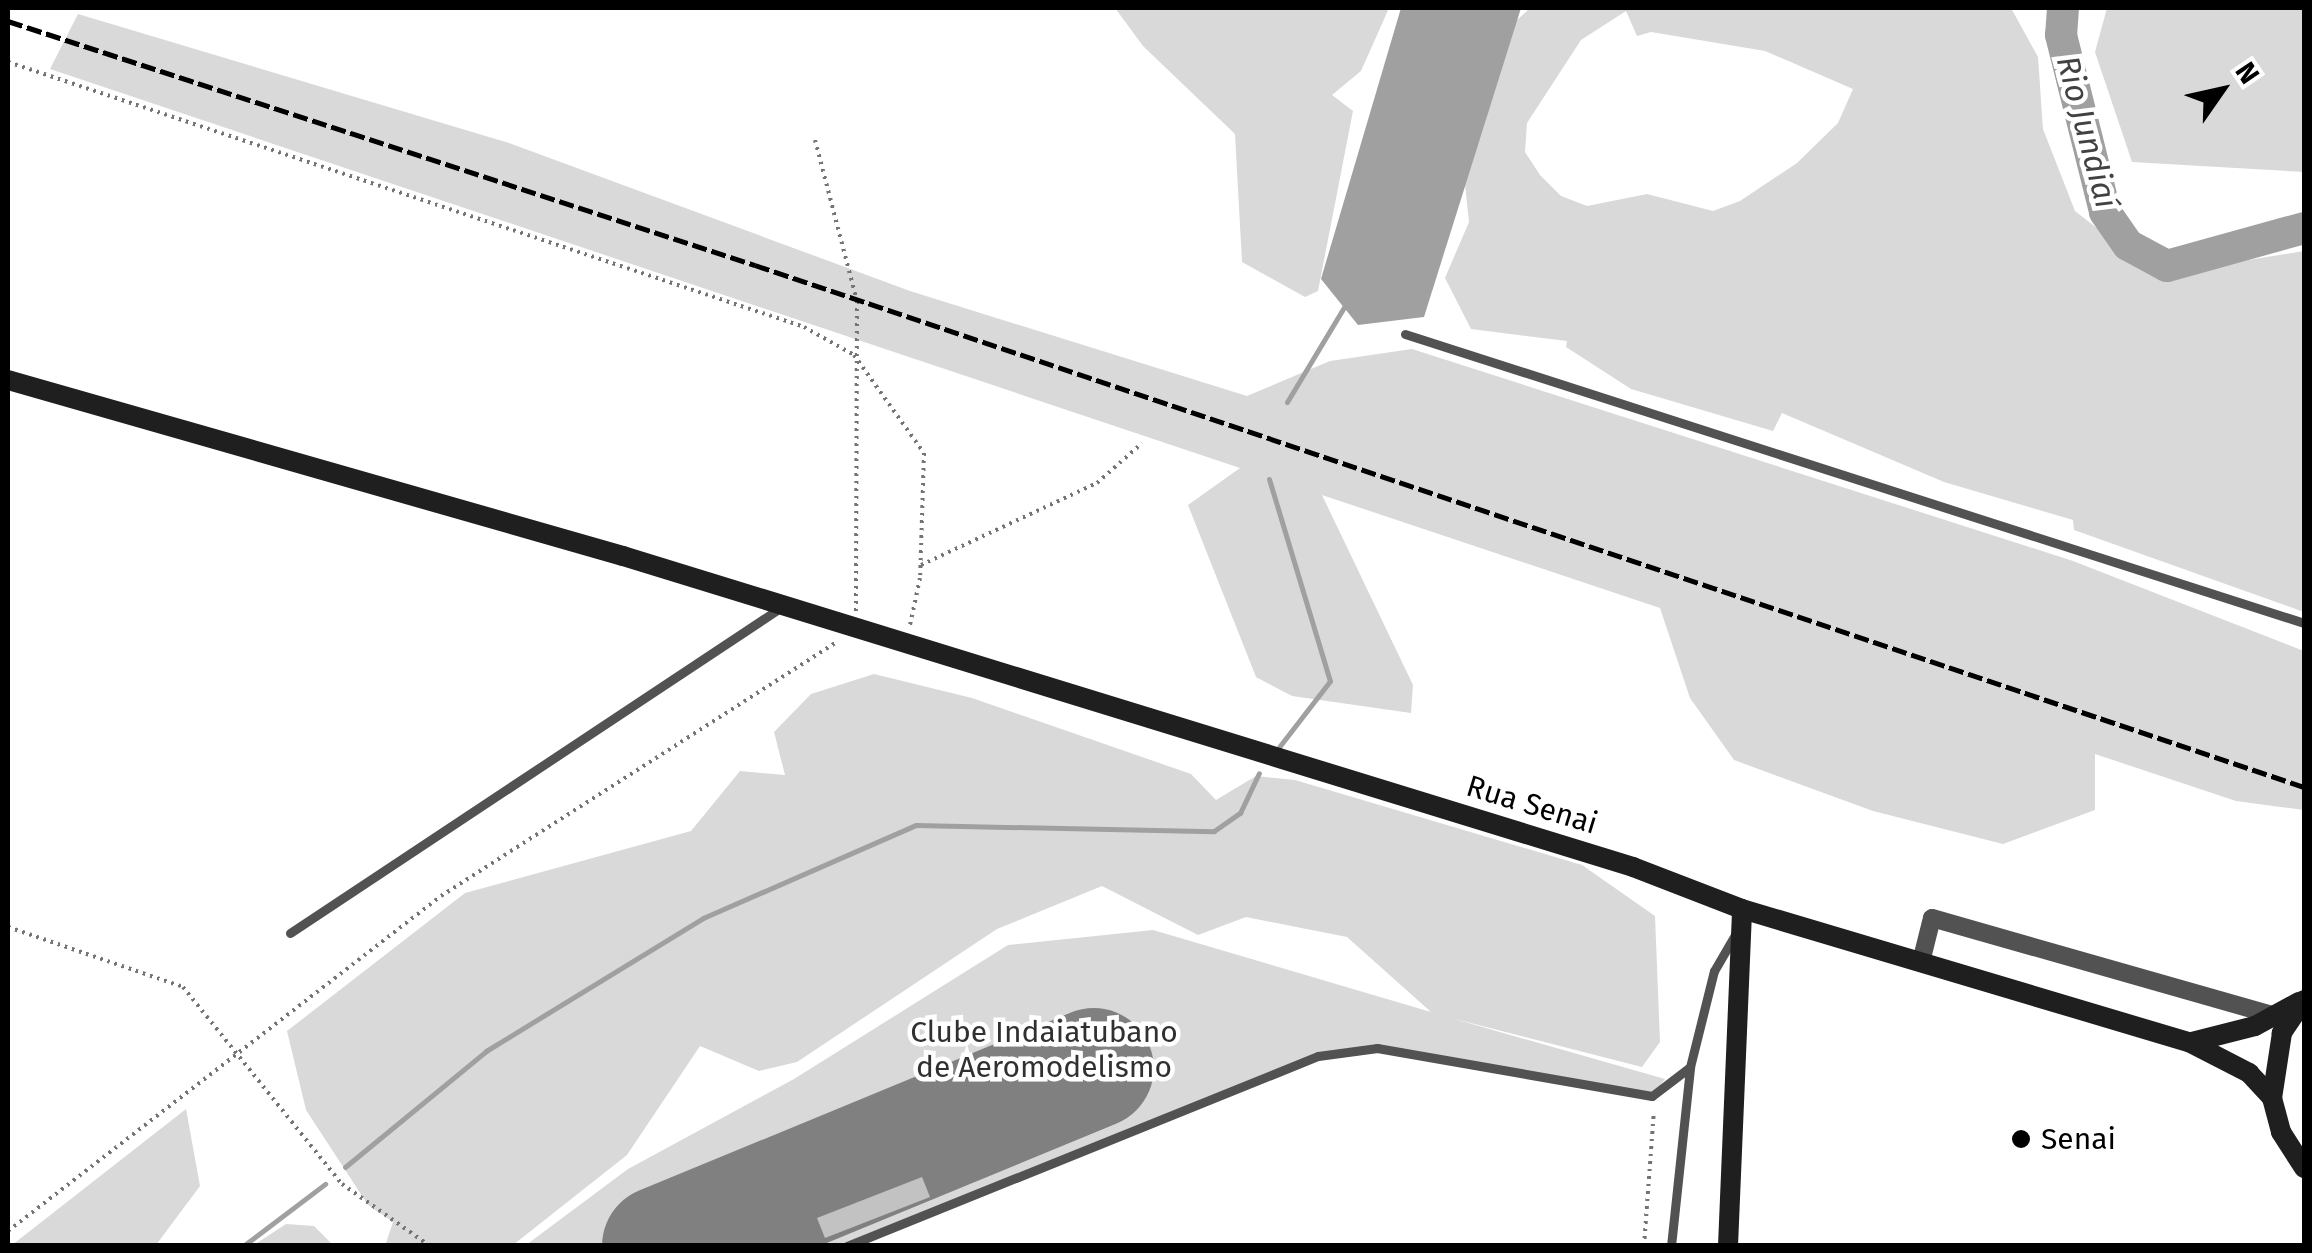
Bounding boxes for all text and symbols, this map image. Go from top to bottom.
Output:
north arrow [2172,40,2272,140]
water label: Rio Jundiaí [2048,52,2126,212]
text: N [2228,56,2266,90]
street label: Rua Senai [1462,768,1602,842]
park label: Clube Indaiatubano de Aeromodelismo [910,1014,1178,1084]
place label: Senai [2041,1121,2116,1157]
marker: Senai [2010,1128,2032,1150]

